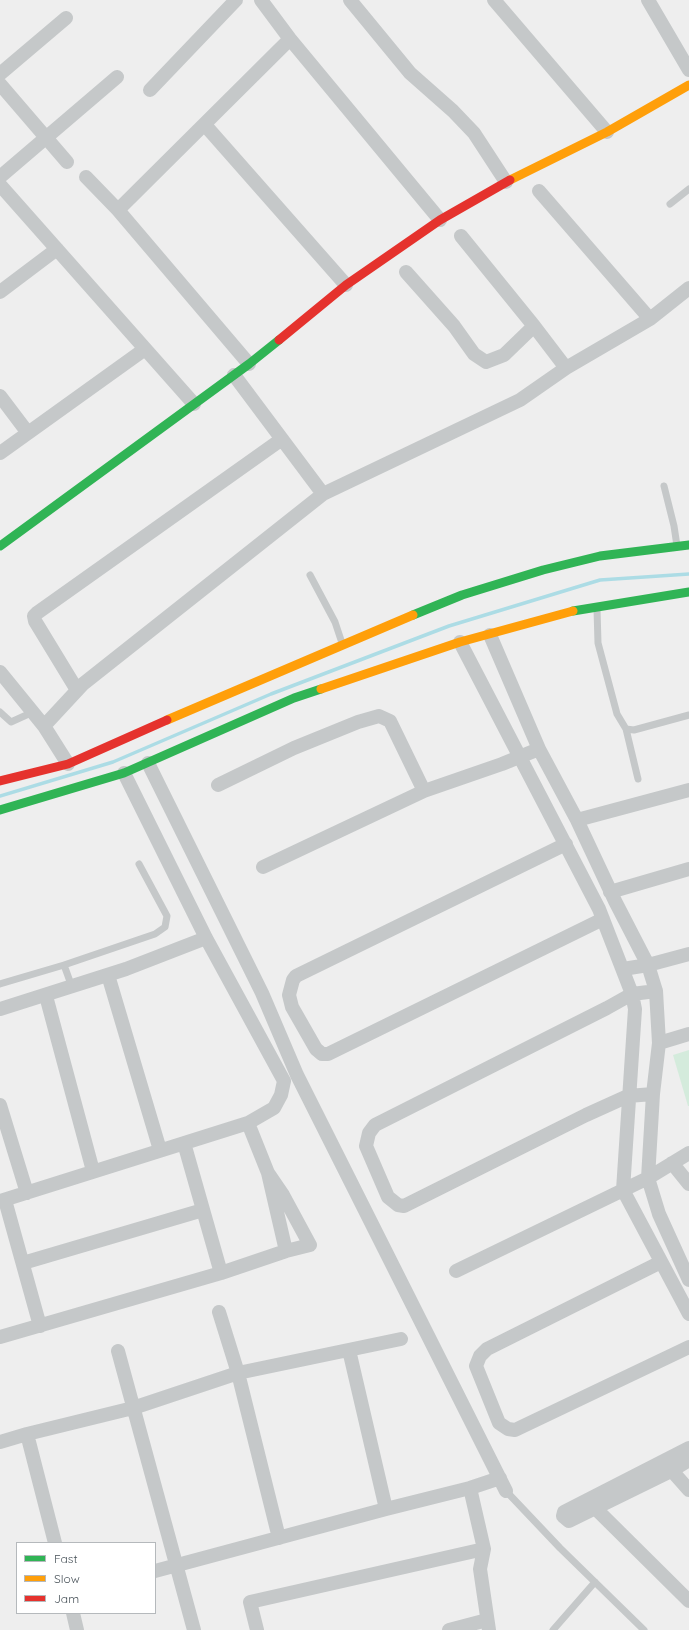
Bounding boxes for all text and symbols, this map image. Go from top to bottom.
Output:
legend [16,1542,156,1614]
text: Fast [54,1551,78,1566]
text: Slow [54,1571,80,1586]
text: Jam [54,1591,79,1606]

